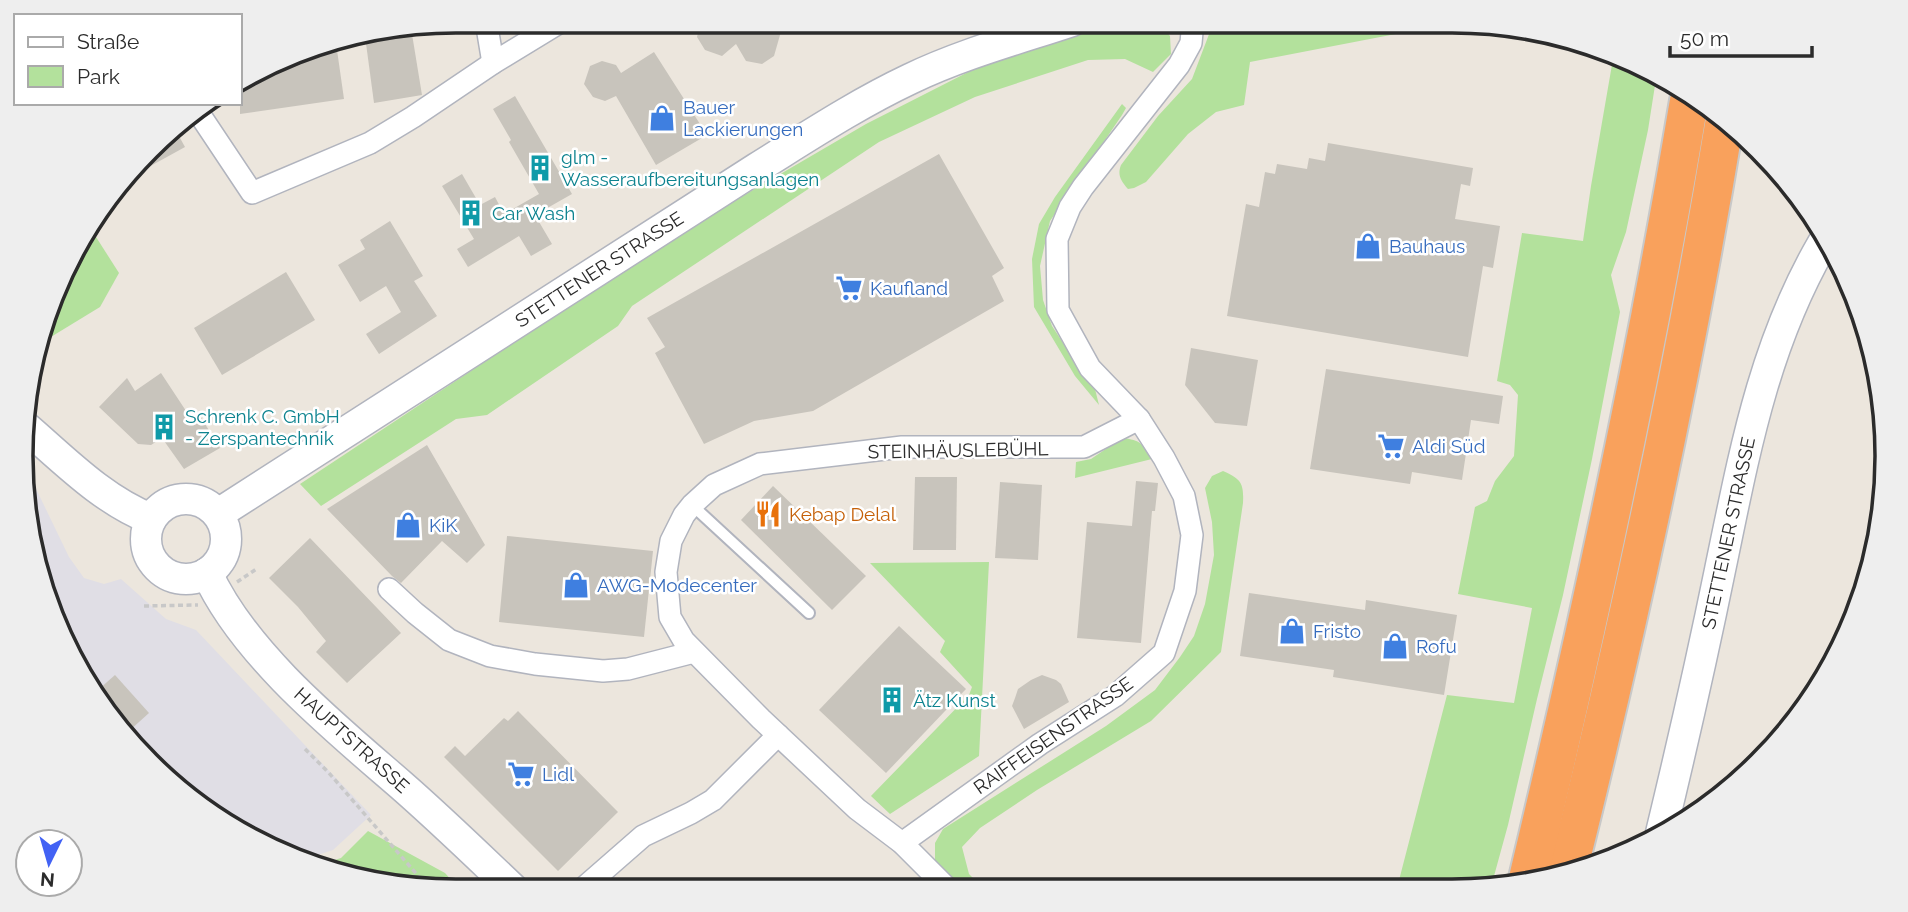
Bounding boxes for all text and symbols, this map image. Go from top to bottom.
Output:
legend [14,14,242,105]
scale bar [1670,14,1812,58]
text: 50 m [1680,26,1729,51]
text: Straße [77,29,139,54]
text: Park [77,64,120,89]
place label: Bauer Lackierungen [683,96,803,140]
shop icon: Bauer Lackierungen [647,103,677,133]
place label: glm - Wasseraufbereitungsanlagen [561,146,819,190]
building icon: glm - Wasseraufbereitungsanlagen [525,153,555,183]
building icon: Car Wash [456,198,486,228]
place label: Car Wash [492,202,575,224]
street label: STETTENER STRASSE [511,206,687,332]
shop icon: Bauhaus [1353,231,1383,261]
place label: Bauhaus [1389,235,1465,257]
supermarket icon: Kaufland [834,273,864,303]
place label: Kaufland [870,277,948,299]
place label: Schrenk C. GmbH - Zerspantechnik [185,405,340,449]
building icon: Schrenk C. GmbH - Zerspantechnik [149,412,179,442]
supermarket icon: Aldi Süd [1376,431,1406,461]
place label: Aldi Süd [1412,435,1485,457]
street label: STETTENER STRASSE [1697,435,1759,631]
street label: STEINHÄUSLEBÜHL [867,437,1049,463]
restaurant icon: Kebap Delal [753,499,783,529]
place label: Kebap Delal [789,503,897,525]
shop icon: KiK [393,510,423,540]
place label: KiK [429,514,458,536]
shop icon: AWG-Modecenter [561,570,591,600]
place label: AWG-Modecenter [597,574,757,596]
shop icon: Fristo [1277,616,1307,646]
place label: Fristo [1313,620,1361,642]
shop icon: Rofu [1380,631,1410,661]
place label: Rofu [1416,635,1457,657]
street label: RAIFFEISENSTRASSE [969,672,1137,798]
street label: HAUPTSTRASSE [290,683,414,797]
building icon: Ätz Kunst [877,685,907,715]
place label: Ätz Kunst [913,689,996,711]
supermarket icon: Lidl [506,759,536,789]
place label: Lidl [542,763,575,785]
north arrow [14,828,84,898]
text: N [39,868,56,892]

